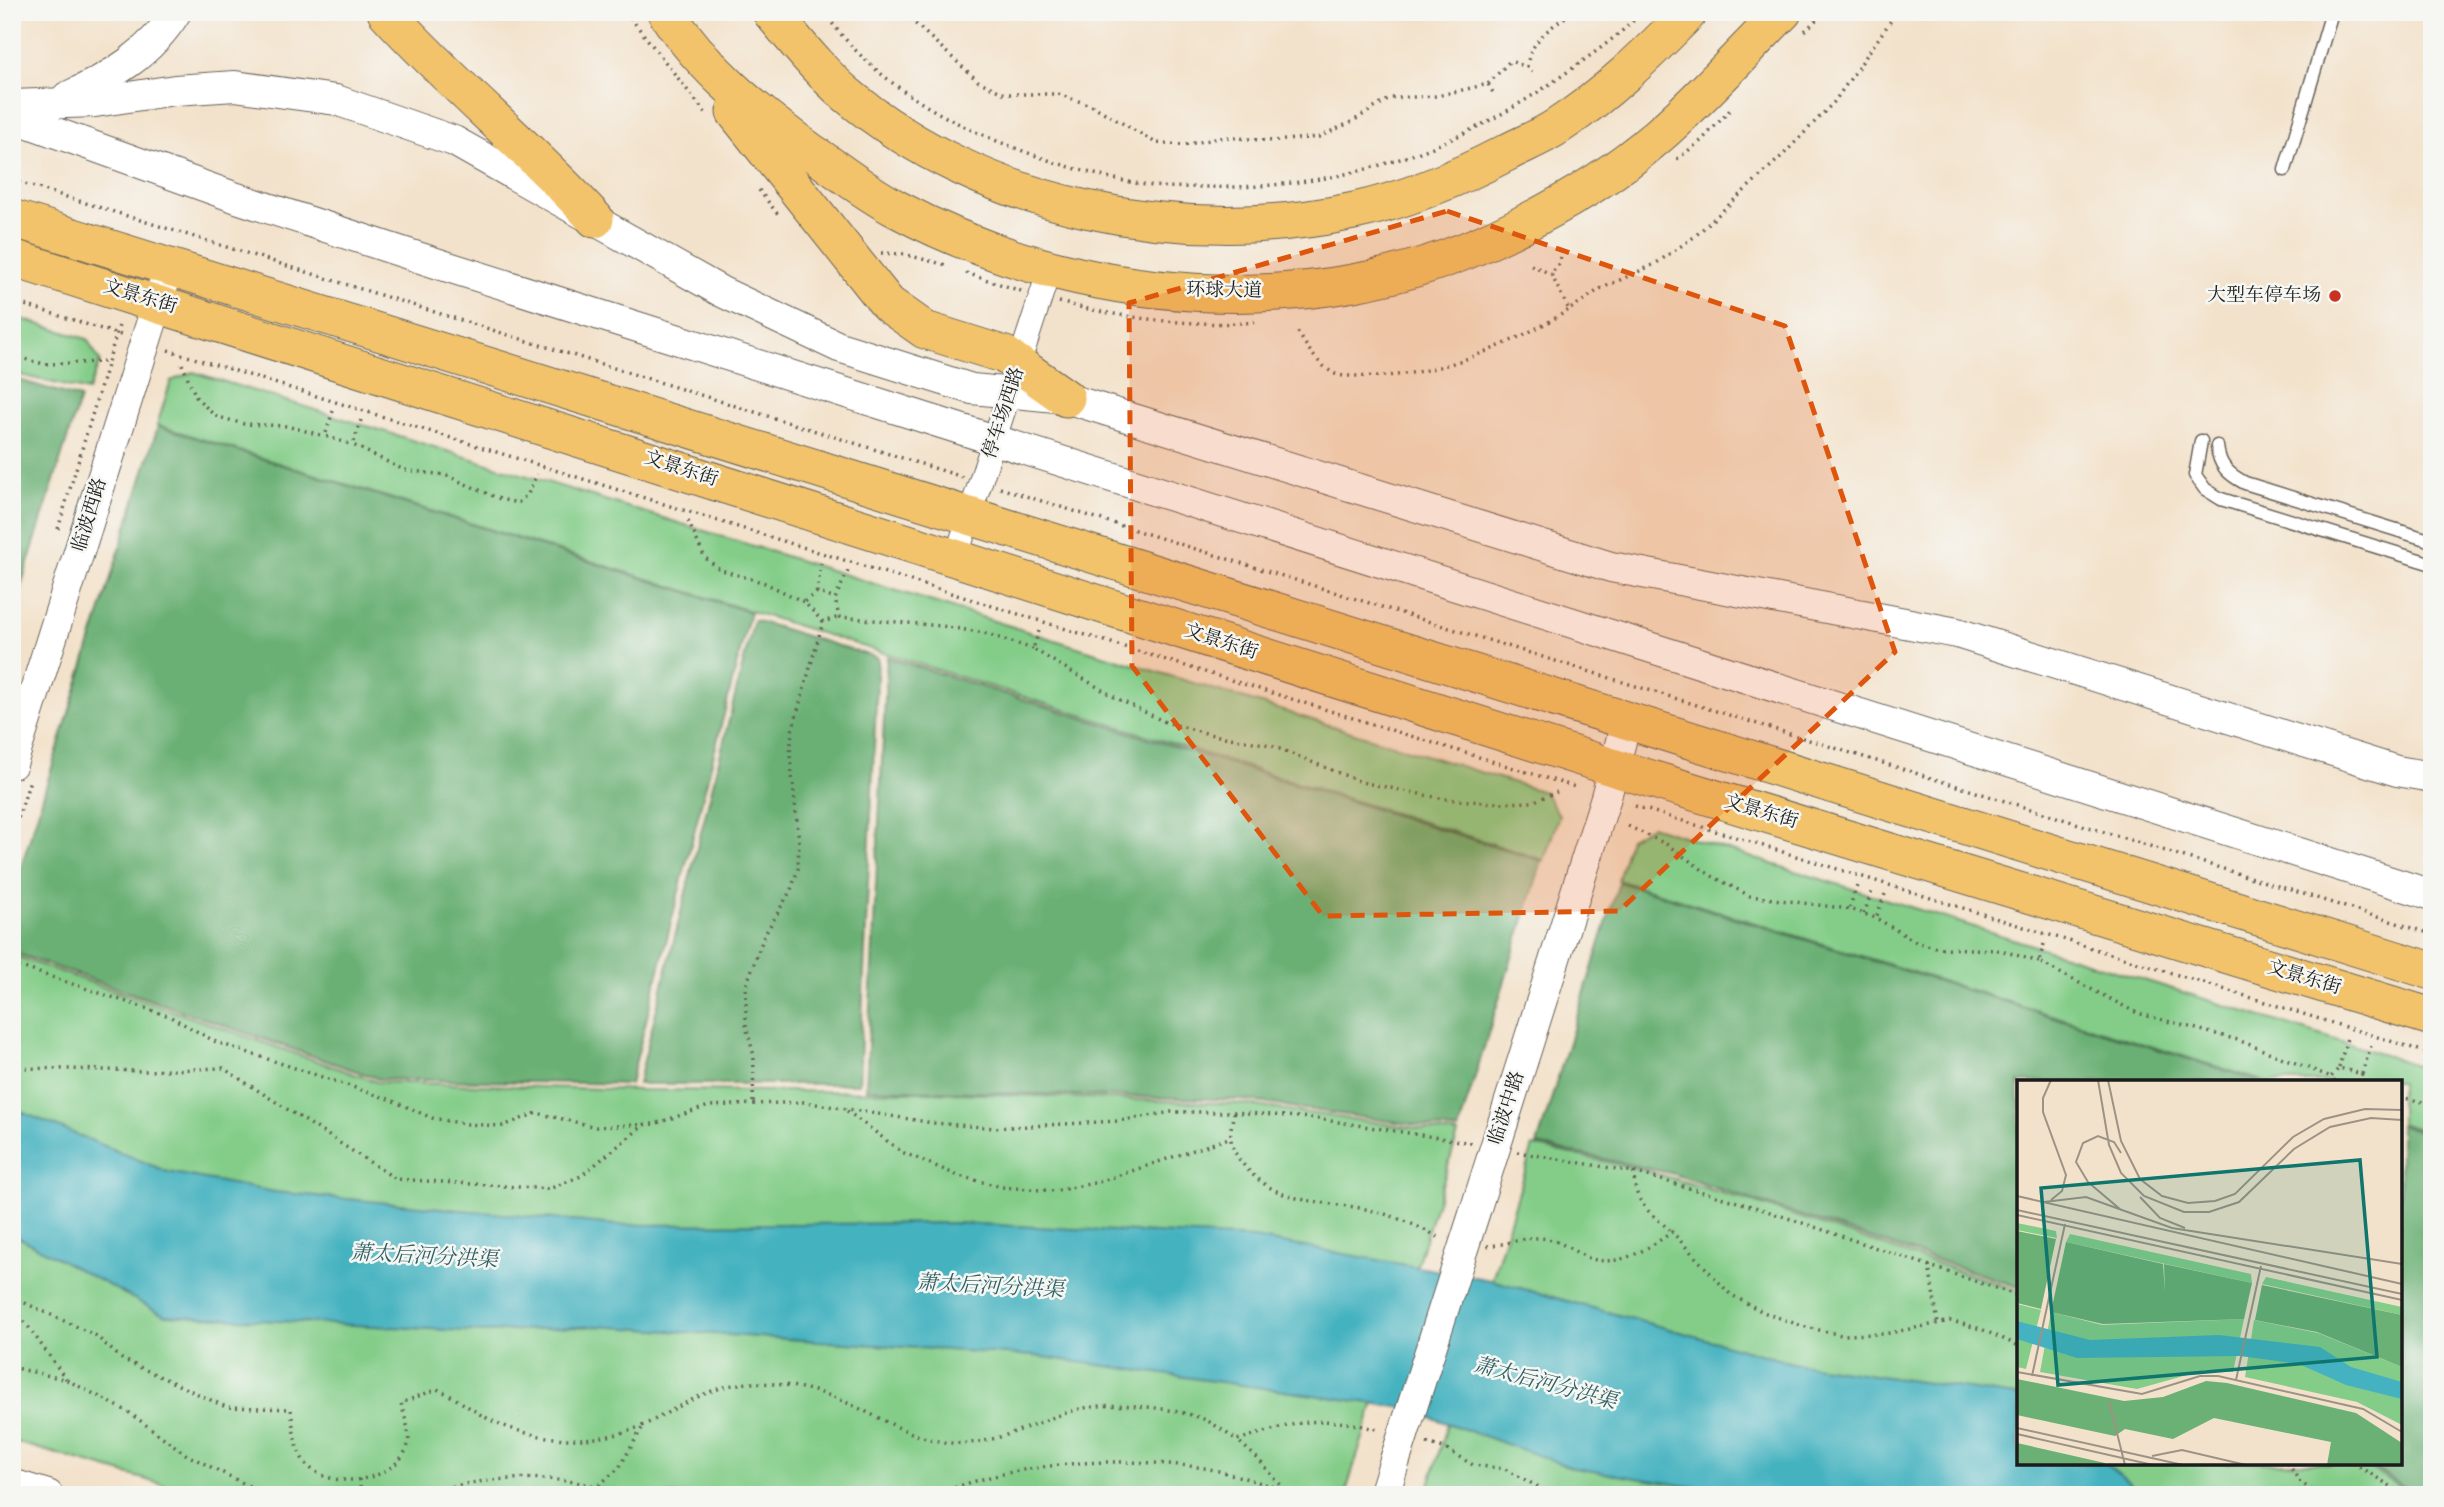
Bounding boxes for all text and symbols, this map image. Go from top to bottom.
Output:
street label: 文景东街 [100,273,180,321]
street label: 环球大道 [1186,277,1262,305]
place label: 大型车停车场 [2207,283,2321,309]
marker: 大型车停车场 [2327,288,2343,304]
street label: 停车场西路 [977,364,1031,462]
street label: 文景东街 [641,445,721,493]
street label: 临波西路 [66,475,114,555]
street label: 文景东街 [1181,618,1261,666]
street label: 文景东街 [1721,788,1801,836]
street label: 文景东街 [2264,954,2344,1002]
street label: 临波中路 [1483,1068,1531,1148]
inset map [2017,1080,2402,1465]
water label: 萧太后河分洪渠 [350,1239,501,1275]
water label: 萧太后河分洪渠 [916,1269,1067,1305]
water label: 萧太后河分洪渠 [1470,1351,1623,1418]

